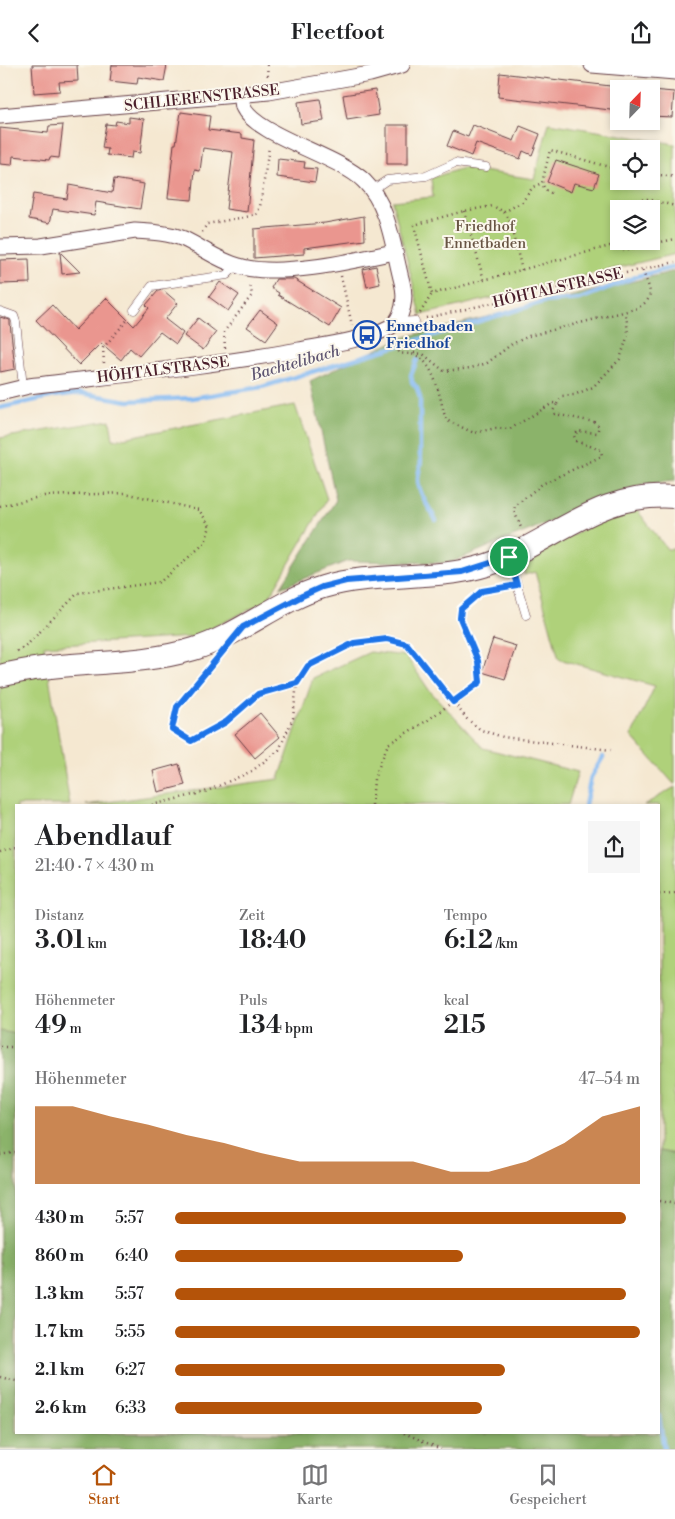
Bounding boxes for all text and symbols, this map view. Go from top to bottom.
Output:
icon: back [20,19,48,47]
text: Fleetfoot [291,19,384,46]
icon: share [627,19,655,47]
street label: SCHLIERENSTRASSE [123,80,281,116]
north arrow [610,80,660,130]
map controls [610,80,660,250]
button: locate [610,140,660,190]
button: layers [610,200,660,250]
park label: Friedhof Ennetbaden [444,217,526,253]
street label: HÖHTALSTRASSE [491,263,625,312]
place label: Ennetbaden Friedhof [386,317,474,353]
bus stop icon: Ennetbaden Friedhof [352,320,382,350]
water label: Bachtelibach [247,341,342,386]
street label: HÖHTALSTRASSE [96,351,230,388]
pin [488,536,530,578]
icon: arrive [495,543,523,571]
text: Abendlauf [35,819,172,854]
button: share [588,821,640,873]
text: 21:40 · 7 × 430 m [35,856,154,876]
text: Distanz [35,907,84,925]
text: Zeit [239,907,265,925]
text: Tempo [444,907,487,925]
text: 3.01 [35,925,85,956]
text: 18:40 [239,925,306,956]
text: 6:12 [444,925,493,956]
text: km [85,935,107,953]
text: /km [493,935,518,953]
text: Höhenmeter [35,992,115,1010]
text: Puls [239,992,267,1010]
text: kcal [444,992,469,1010]
text: 49 [35,1010,67,1041]
text: 134 [239,1010,282,1041]
text: 215 [444,1010,486,1041]
text: m [67,1020,82,1038]
text: bpm [282,1020,313,1038]
text: Höhenmeter [35,1069,127,1089]
text: 47–54 m [578,1069,640,1089]
text: 430 m [35,1208,84,1228]
text: 5:57 [115,1208,144,1228]
text: 860 m [35,1246,84,1266]
text: 6:40 [115,1246,148,1266]
text: 1.3 km [35,1284,84,1304]
text: 5:57 [115,1284,144,1304]
text: 1.7 km [35,1322,84,1342]
text: 5:55 [115,1322,145,1342]
text: 2.1 km [35,1360,84,1380]
text: 6:27 [115,1360,145,1380]
text: 2.6 km [35,1398,86,1418]
text: 6:33 [115,1398,146,1418]
tab: Start [88,1461,120,1509]
tab: Karte [297,1461,333,1509]
tab: Gespeichert [510,1461,587,1509]

